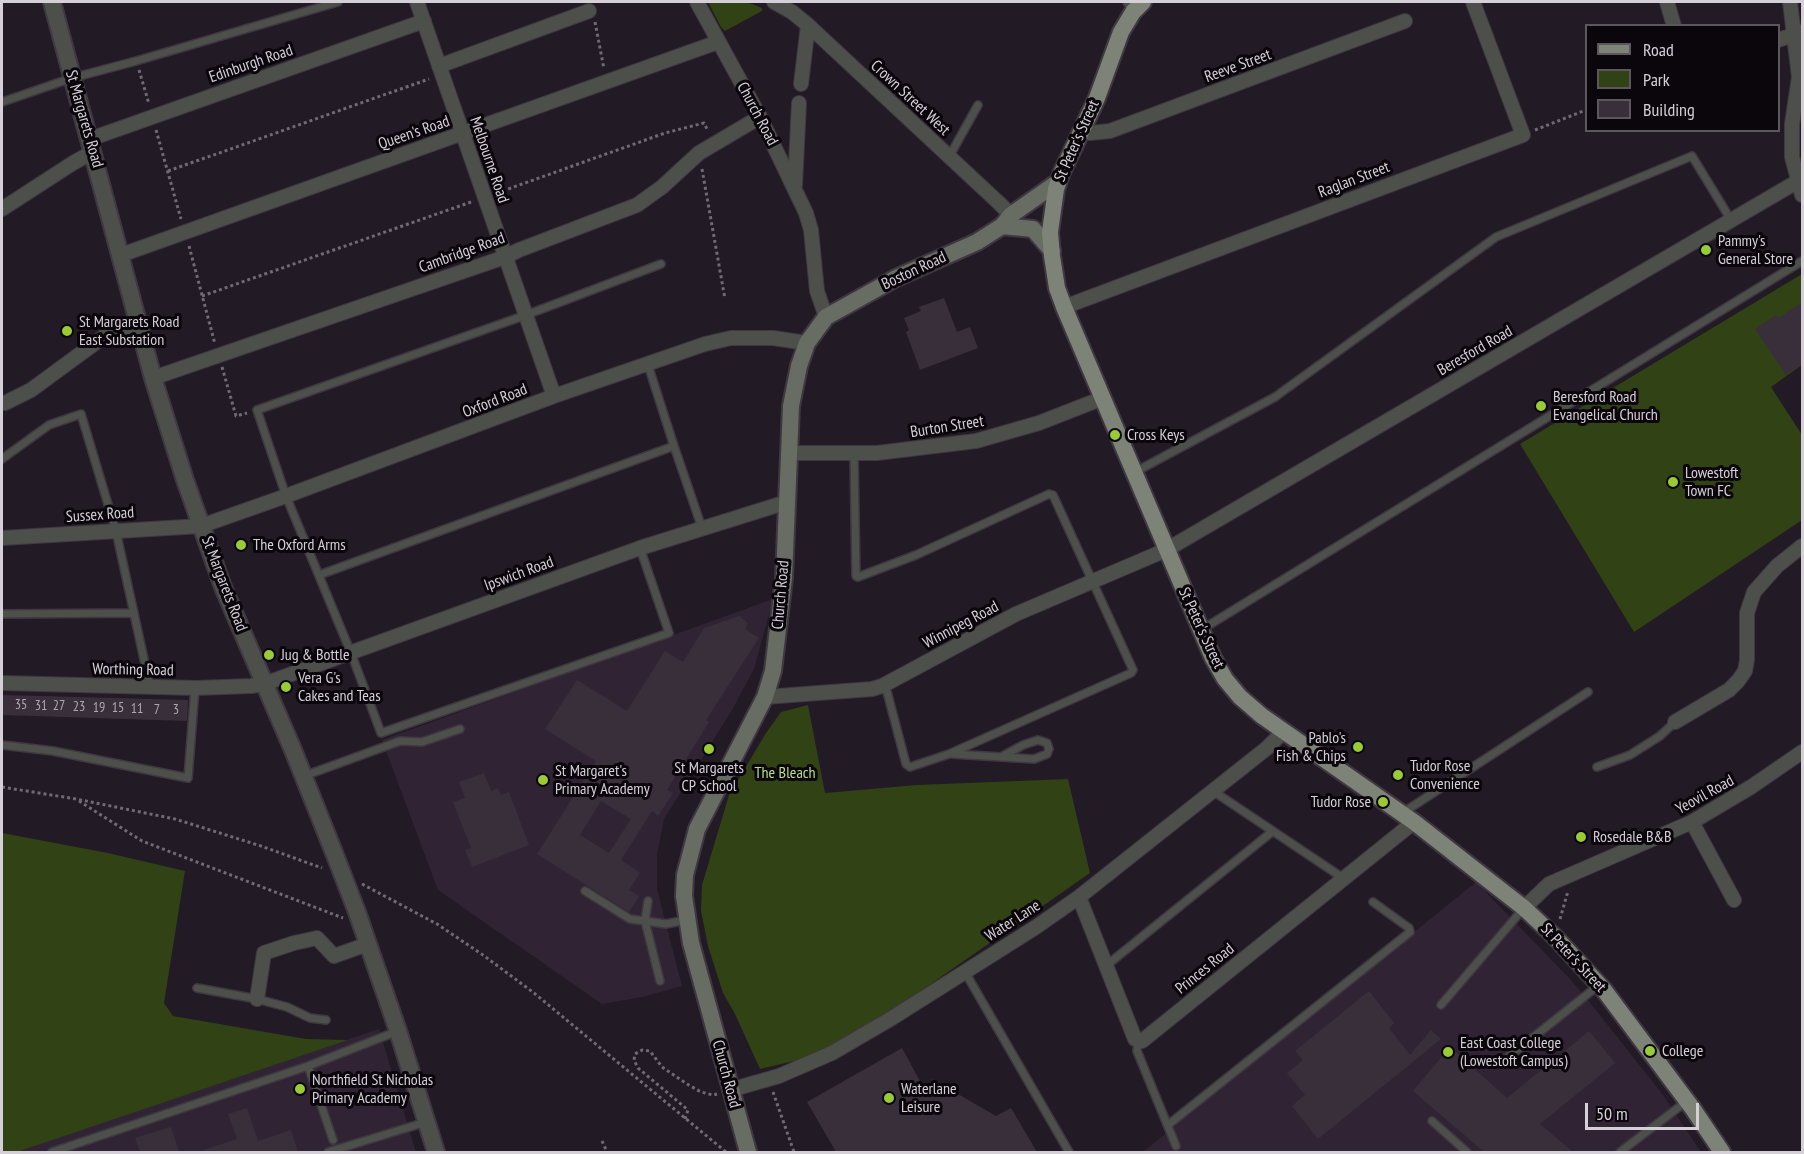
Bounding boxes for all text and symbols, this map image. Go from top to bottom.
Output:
legend [1585,24,1780,132]
text: Road [1643,38,1674,61]
street label: Edinburgh Road [207,41,295,87]
street label: Reeve Street [1202,45,1274,87]
street label: Crown Street West [866,56,954,140]
street label: St Margarets Road [61,68,107,170]
text: Park [1643,68,1670,91]
street label: Church Road [732,79,782,149]
street label: St Peter's Street [1050,97,1104,185]
text: Building [1643,98,1695,121]
street label: Queen's Road [376,112,452,154]
street label: Melbourne Road [465,114,513,206]
street label: Raglan Street [1316,158,1392,202]
street label: Cambridge Road [416,229,508,277]
place label: Pammy's General Store [1718,231,1793,269]
marker: Pammy's General Store [1699,243,1713,257]
street label: Boston Road [879,248,949,294]
place label: St Margarets Road East Substation [79,312,179,350]
street label: Beresford Road [1434,322,1516,380]
marker: St Margarets Road East Substation [60,324,74,338]
street label: Oxford Road [460,380,530,422]
place label: Beresford Road Evangelical Church [1553,387,1658,425]
marker: Beresford Road Evangelical Church [1534,399,1548,413]
street label: Burton Street [909,412,985,442]
place label: Cross Keys [1127,425,1185,445]
marker: Cross Keys [1108,428,1122,442]
place label: Lowestoft Town FC [1685,463,1738,501]
marker: Lowestoft Town FC [1666,475,1680,489]
street label: Sussex Road [65,503,135,527]
street label: St Margarets Road [197,534,251,634]
place label: The Oxford Arms [253,535,346,555]
marker: The Oxford Arms [234,538,248,552]
street label: Ipswich Road [482,553,556,595]
street label: Church Road [768,560,794,630]
street label: St Peter's Street [1174,584,1228,672]
street label: Winnipeg Road [920,597,1002,653]
place label: Jug & Bottle [281,645,350,665]
marker: Jug & Bottle [262,648,276,662]
street label: Worthing Road [92,660,174,680]
place label: Vera G's Cakes and Teas [298,668,381,706]
marker: Vera G's Cakes and Teas [279,680,293,694]
house number: 35 [15,697,27,713]
house number: 31 [35,698,47,714]
house number: 27 [53,698,65,714]
house number: 23 [73,699,85,715]
house number: 19 [93,700,105,716]
house number: 15 [112,700,124,716]
house number: 11 [131,701,143,717]
house number: 7 [154,702,160,718]
house number: 3 [173,702,179,718]
place label: Pablo's Fish & Chips [1276,728,1346,766]
marker: Pablo's Fish & Chips [1351,740,1365,754]
marker: St Margarets CP School [702,742,716,756]
place label: Tudor Rose Convenience [1410,756,1480,794]
place label: St Margarets CP School [674,758,744,796]
place label: St Margaret's Primary Academy [555,761,650,799]
park label: The Bleach [754,763,816,783]
marker: Tudor Rose Convenience [1391,768,1405,782]
street label: Yeovil Road [1673,771,1737,819]
marker: St Margaret's Primary Academy [536,773,550,787]
place label: Tudor Rose [1311,792,1371,812]
marker: Tudor Rose [1376,795,1390,809]
place label: Rosedale B&B [1593,827,1672,847]
marker: Rosedale B&B [1574,830,1588,844]
street label: Water Lane [982,896,1044,946]
street label: St Peter's Street [1536,920,1610,996]
street label: Princes Road [1172,940,1238,998]
place label: East Coast College (Lowestoft Campus) [1460,1033,1567,1071]
street label: Church Road [708,1038,744,1110]
place label: College [1662,1041,1703,1061]
marker: College [1643,1044,1657,1058]
marker: East Coast College (Lowestoft Campus) [1441,1045,1455,1059]
place label: Northfield St Nicholas Primary Academy [312,1070,433,1108]
place label: Waterlane Leisure [901,1079,957,1117]
marker: Northfield St Nicholas Primary Academy [293,1082,307,1096]
marker: Waterlane Leisure [882,1091,896,1105]
scale bar [1588,1091,1702,1129]
text: 50 m [1596,1102,1628,1125]

